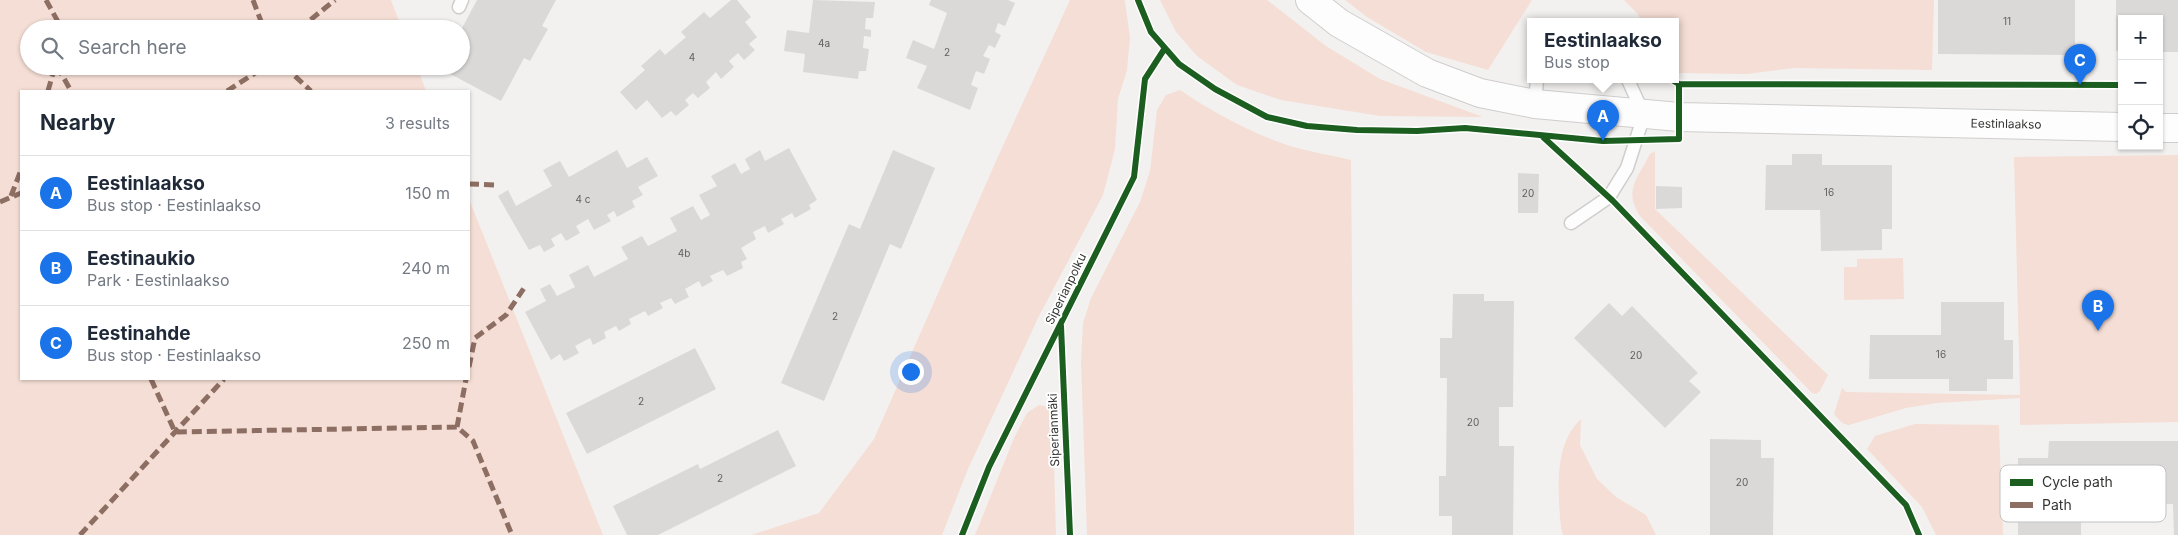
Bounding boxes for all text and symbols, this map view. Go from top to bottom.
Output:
house number: 11 [2003,15,2011,27]
map controls [2118,15,2163,150]
button: + [2118,15,2163,60]
popup [1527,18,1679,83]
search box [20,20,470,75]
text: Eestinlaakso [1544,29,1662,52]
icon: search [38,34,66,62]
text: Search here [78,36,187,59]
house number: 4a [818,37,830,49]
pin: C [2064,44,2096,85]
house number: 2 [944,46,950,58]
house number: 4 [689,51,695,63]
text: Bus stop [1544,52,1610,72]
button: − [2118,60,2163,105]
pin: A [1587,100,1619,141]
button: locate [2118,105,2163,150]
text: Nearby [40,110,115,135]
text: 3 results [385,113,450,133]
street label: Eestinlaakso [1970,115,2042,132]
text: Eestinlaakso [87,172,205,195]
text: A [50,183,62,203]
text: 150 m [405,183,450,203]
house number: 16 [1824,186,1834,198]
house number: 20 [1522,187,1534,199]
house number: 4 c [576,193,591,205]
text: Bus stop · Eestinlaakso [87,195,261,215]
text: Eestinaukio [87,247,195,270]
house number: 4b [678,247,690,259]
street label: Siperianpolku [1042,251,1089,327]
text: B [51,258,61,278]
text: 240 m [402,258,450,278]
text: Park · Eestinlaakso [87,270,229,290]
pin: B [2082,290,2114,331]
house number: 2 [832,310,838,322]
text: Eestinahde [87,322,191,345]
text: C [50,333,62,353]
text: 250 m [402,333,450,353]
text: Bus stop · Eestinlaakso [87,345,261,365]
house number: 16 [1936,348,1946,360]
house number: 20 [1630,349,1642,361]
your location [898,359,924,385]
street label: Siperianmäki [1045,393,1062,467]
house number: 2 [638,395,644,407]
house number: 20 [1467,416,1479,428]
legend [2000,465,2166,522]
house number: 2 [717,472,723,484]
text: Cycle path [2042,473,2113,490]
house number: 20 [1736,476,1748,488]
text: Path [2042,496,2072,513]

